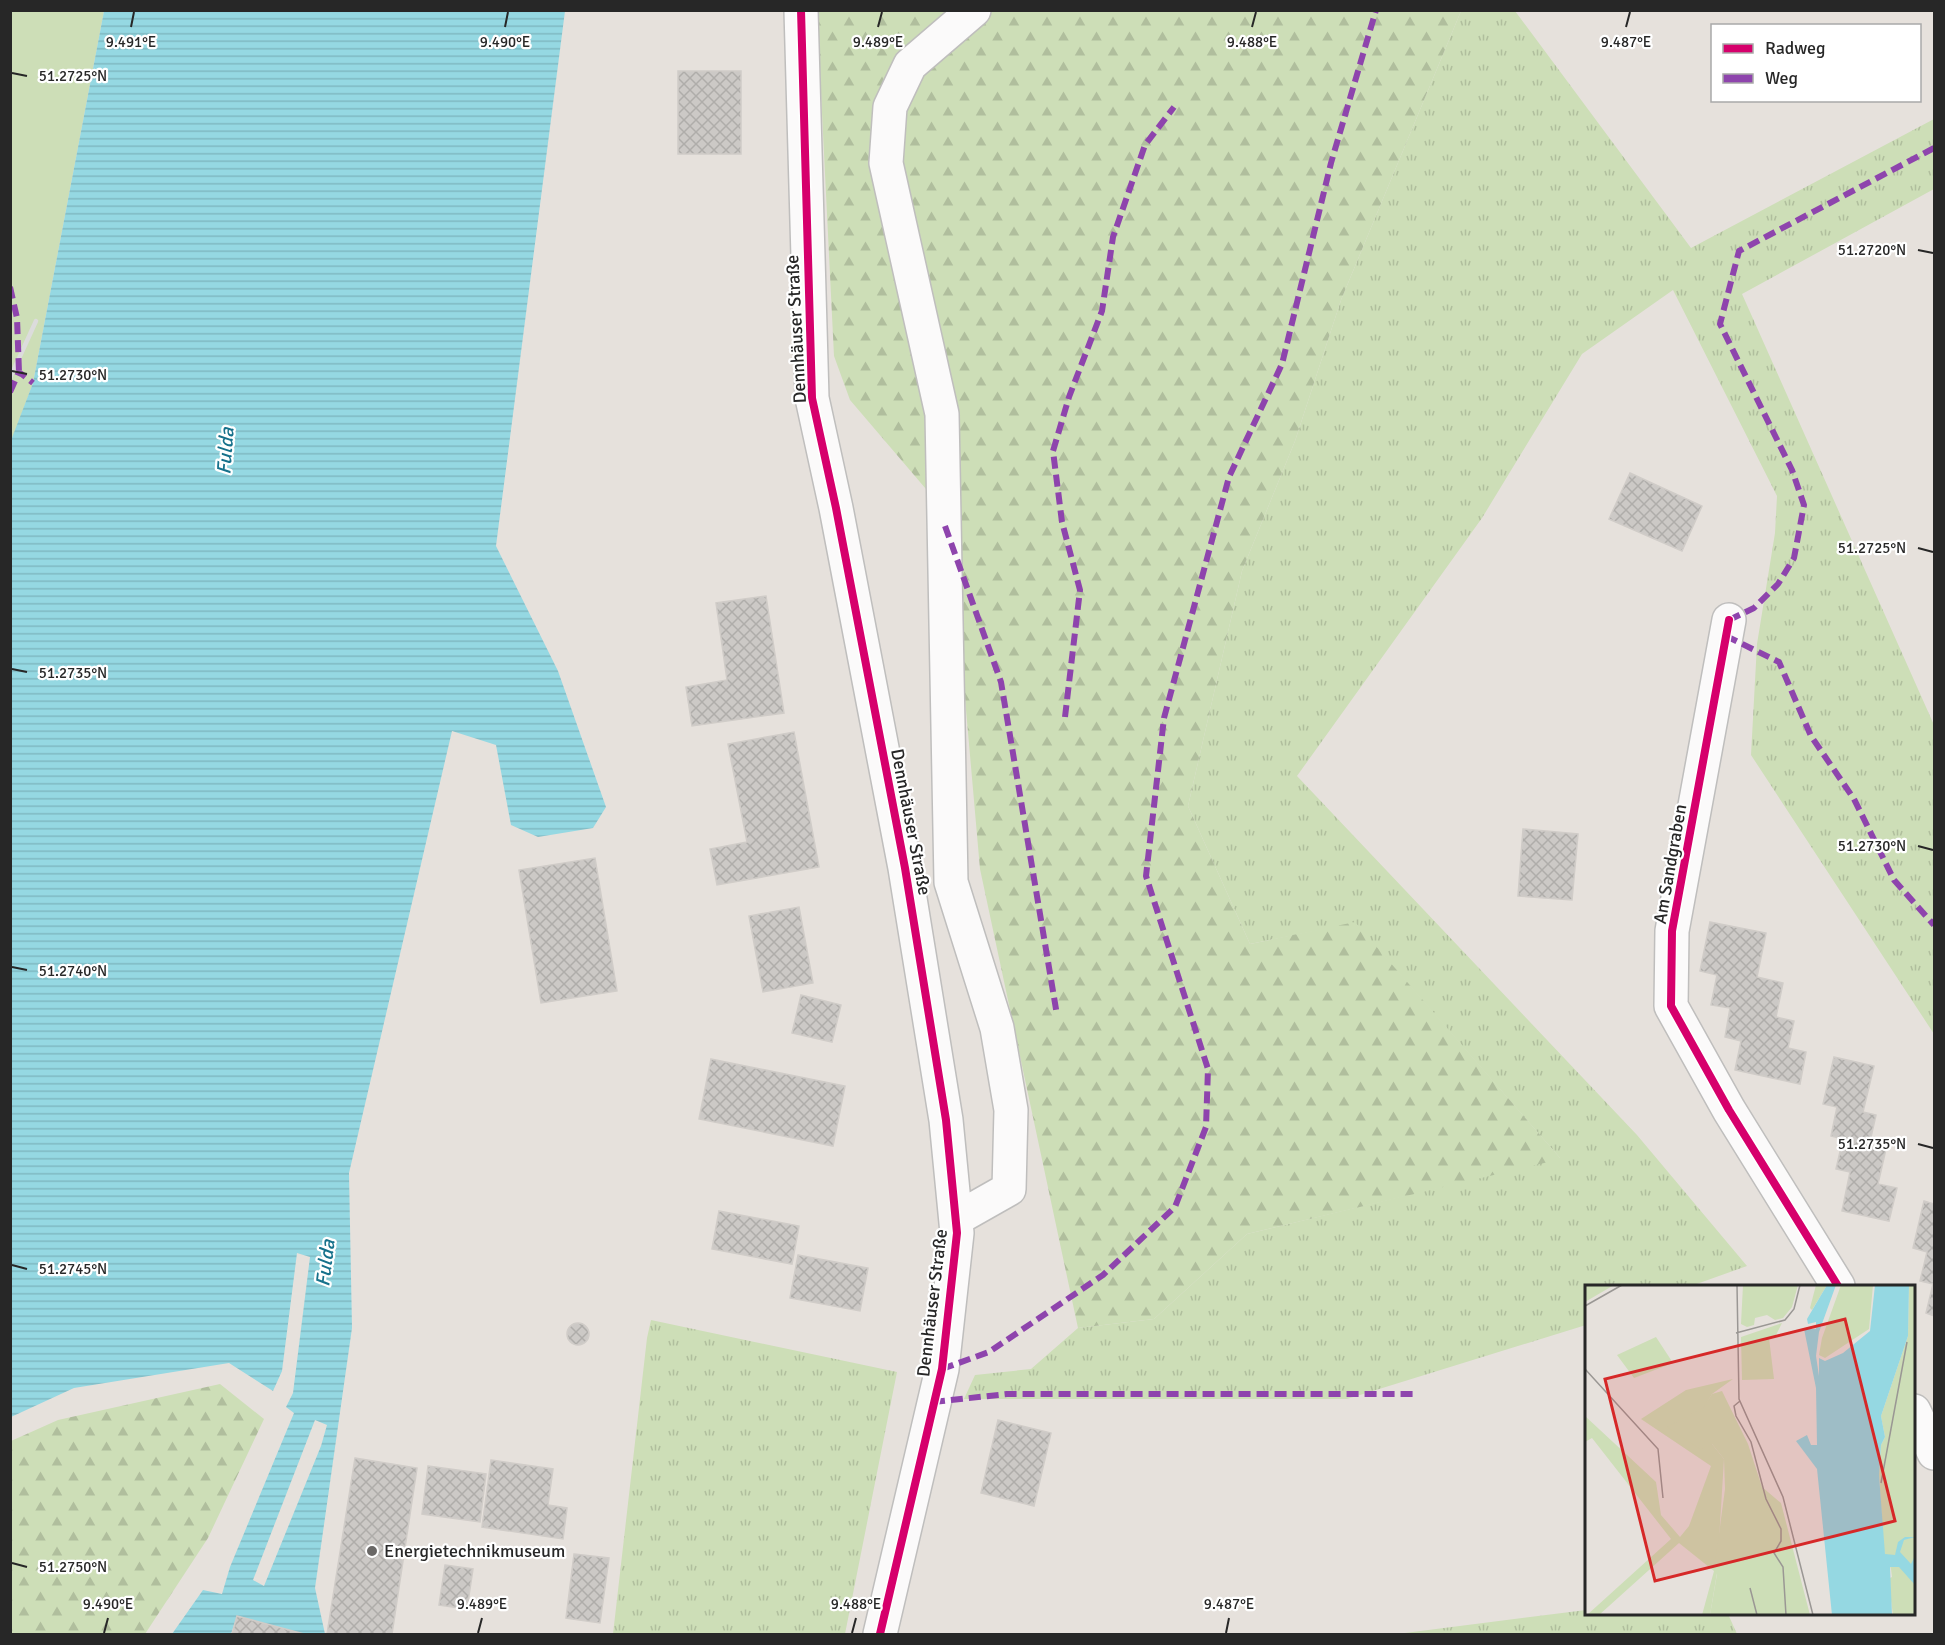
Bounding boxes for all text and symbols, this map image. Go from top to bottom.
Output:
legend [1711,24,1921,102]
text: 9.491°E [106,33,156,51]
text: 9.490°E [480,33,530,51]
text: 9.489°E [853,33,903,51]
text: 9.488°E [1227,33,1277,51]
text: 9.487°E [1601,33,1651,51]
text: Radweg [1765,37,1826,59]
text: 51.2725°N [39,67,107,85]
text: Weg [1765,67,1798,89]
text: 51.2720°N [1838,241,1906,259]
street label: Dennhäuser Straße [781,254,811,404]
text: 51.2730°N [39,366,107,384]
water label: Fulda [211,426,240,476]
text: 51.2725°N [1838,539,1906,557]
text: 51.2735°N [39,664,107,682]
street label: Dennhäuser Straße [886,747,936,897]
street label: Am Sandgraben [1649,802,1691,926]
text: 51.2730°N [1838,837,1906,855]
text: 51.2740°N [39,962,107,980]
text: 51.2735°N [1838,1135,1906,1153]
street label: Dennhäuser Straße [912,1228,952,1378]
water label: Fulda [310,1237,341,1288]
text: 51.2745°N [39,1260,107,1278]
inset map [1585,1285,1915,1615]
place label: Energietechnikmuseum [384,1540,565,1562]
marker: Energietechnikmuseum [365,1544,379,1558]
text: 51.2750°N [39,1558,107,1576]
text: 9.490°E [83,1595,133,1613]
text: 9.489°E [457,1595,507,1613]
text: 9.488°E [831,1595,881,1613]
text: 9.487°E [1204,1595,1254,1613]

